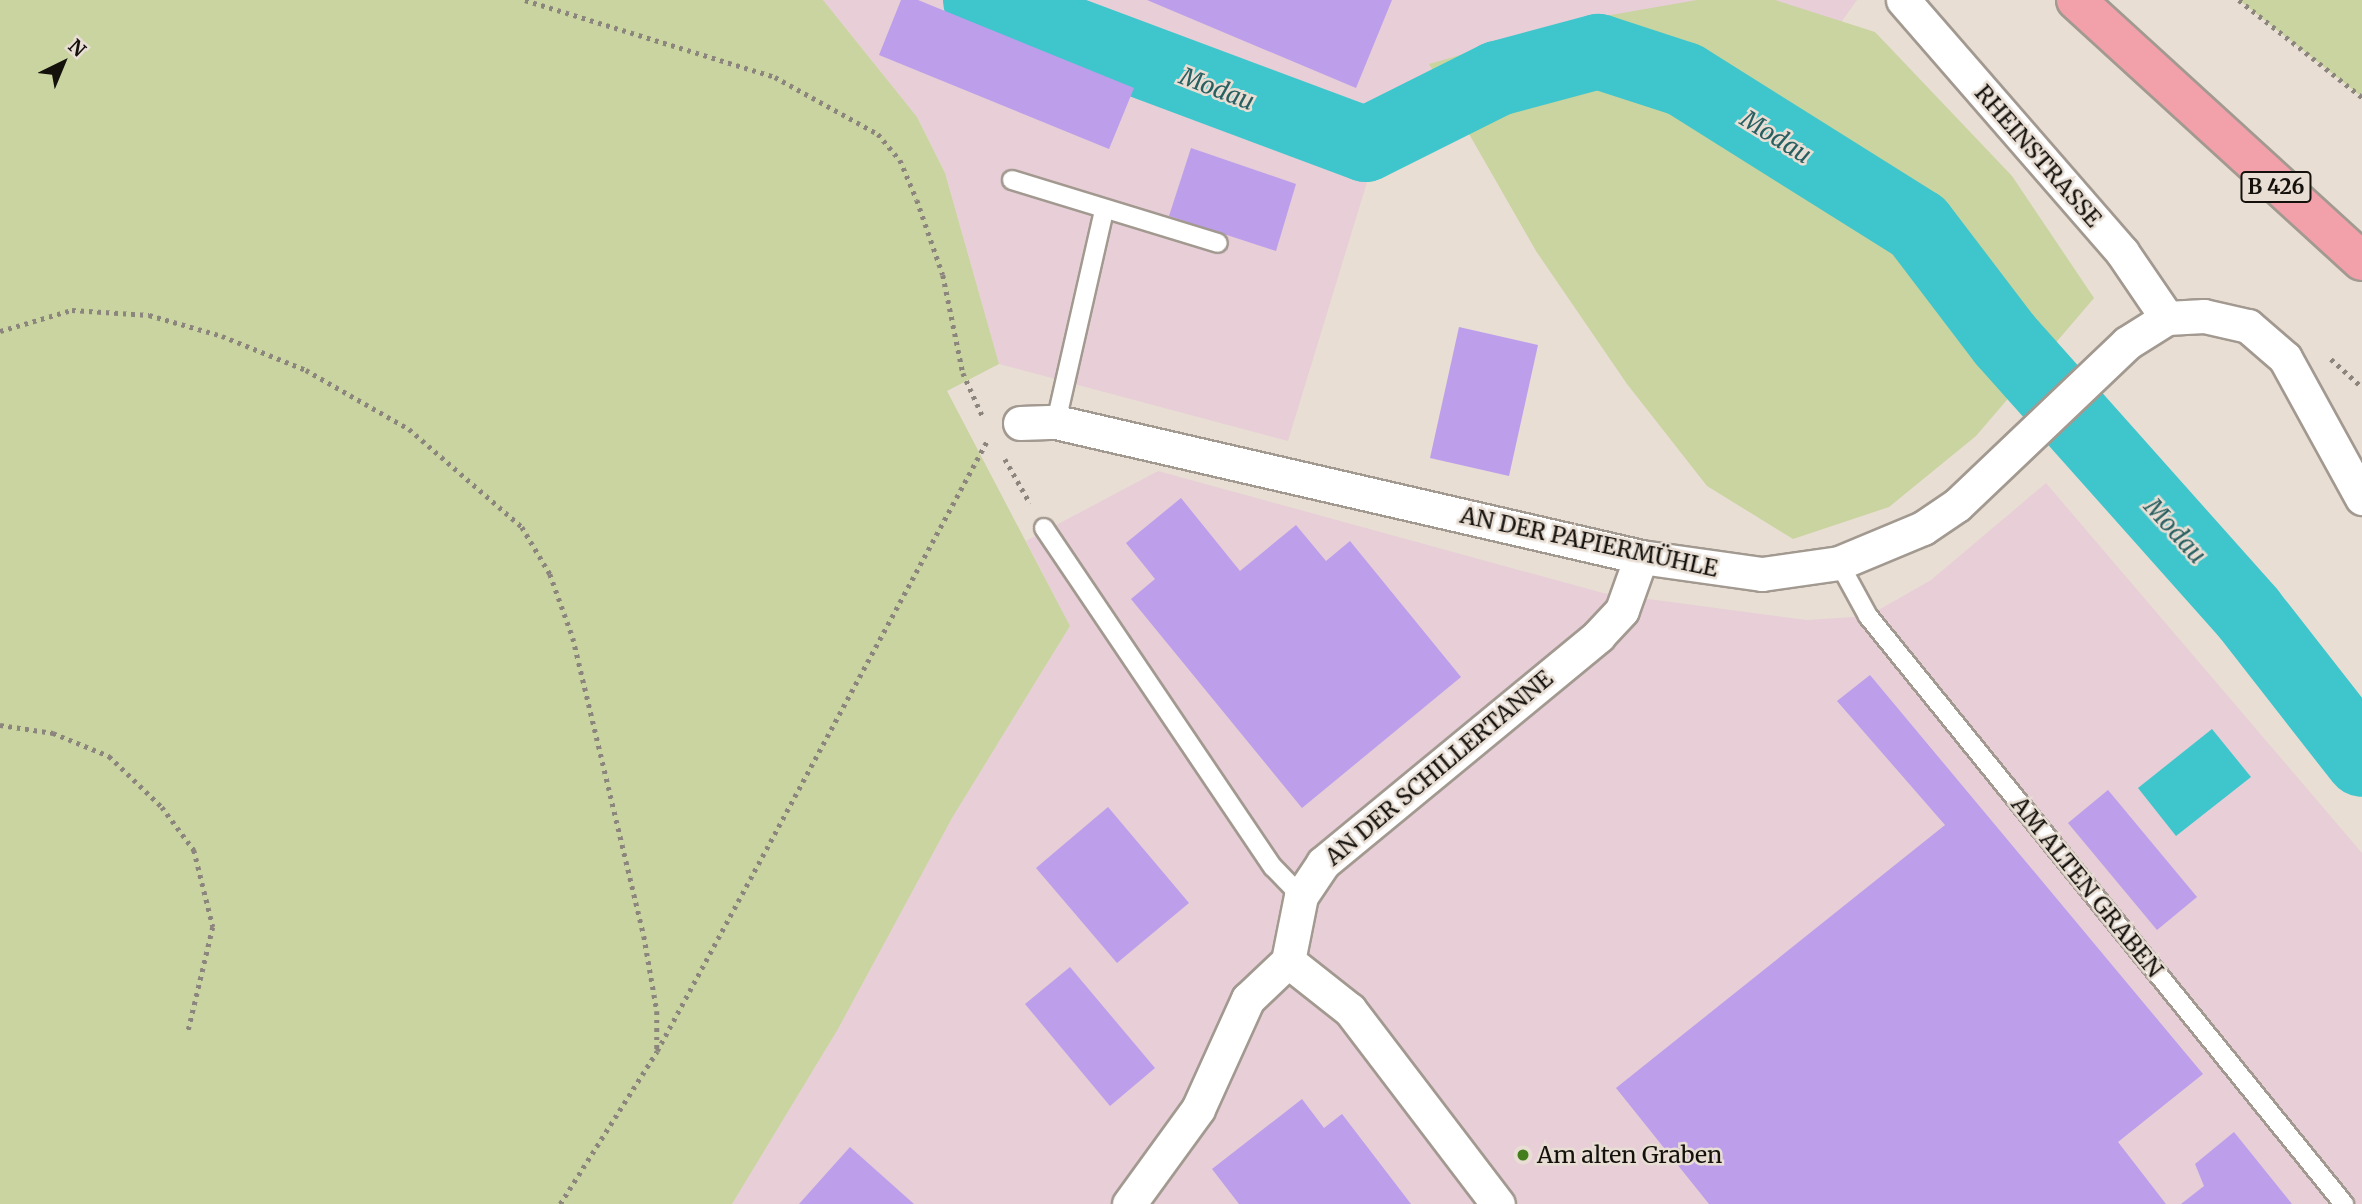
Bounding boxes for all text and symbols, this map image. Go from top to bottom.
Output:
north arrow [28,28,98,98]
text: N [64,34,91,62]
water label: Modau [1176,62,1258,116]
street label: RHEINSTRASSE [1969,79,2107,233]
water label: Modau [1736,104,1816,170]
road number: B 426 [2239,170,2313,204]
water label: Modau [2138,493,2212,569]
street label: AN DER PAPIERMÜHLE [1458,501,1720,583]
street label: AN DER SCHILLERTANNE [1320,665,1558,871]
street label: AM ALTEN GRABEN [2006,791,2168,983]
place label: Am alten Graben [1537,1141,1722,1169]
marker: Am alten Graben [1515,1147,1531,1163]

